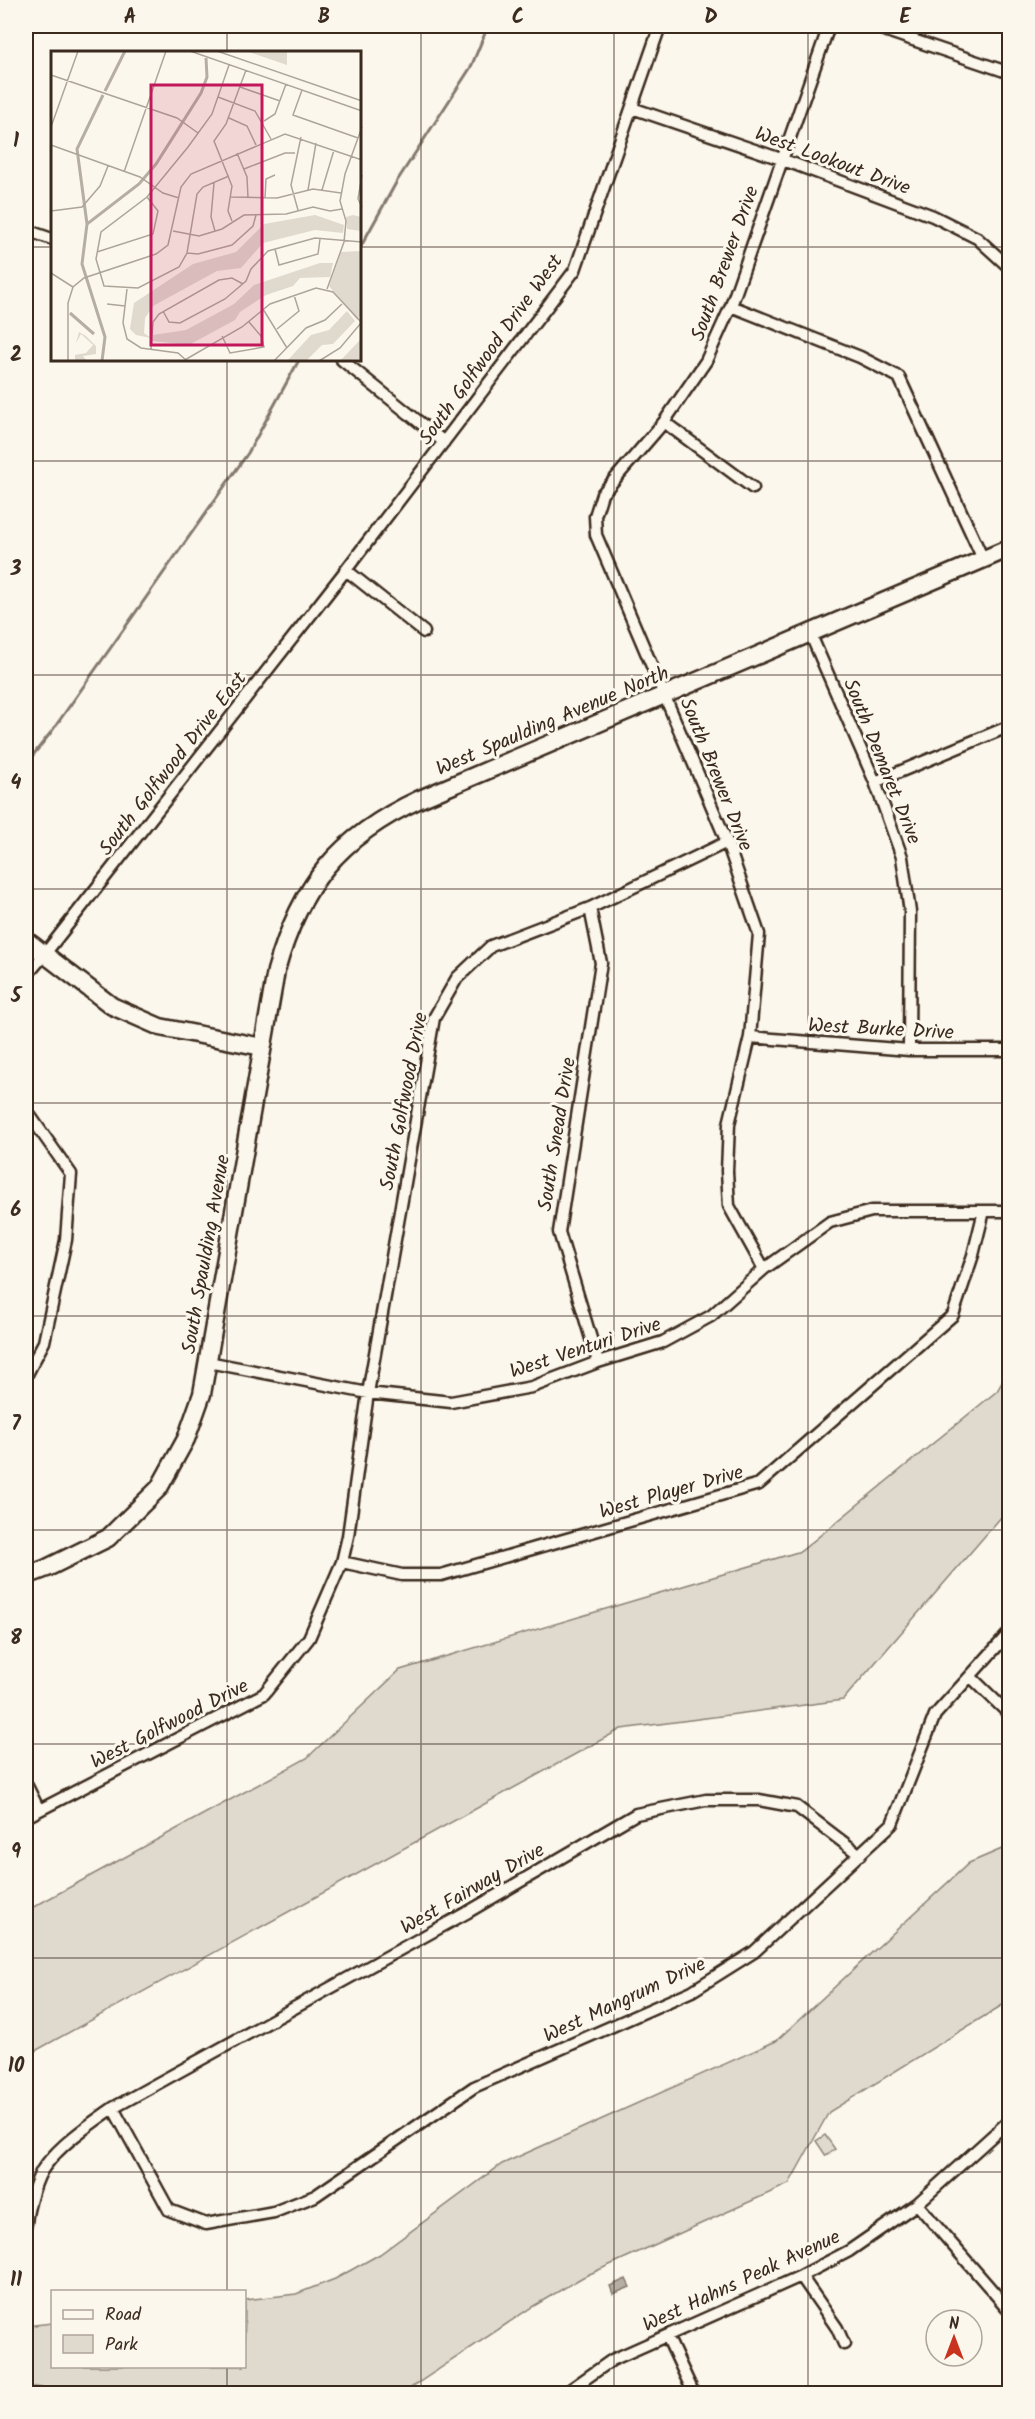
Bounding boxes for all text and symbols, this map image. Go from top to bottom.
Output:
text: A [124,2,136,34]
text: B [318,2,330,34]
text: C [512,2,524,34]
text: D [704,2,718,34]
text: E [899,2,911,34]
inset map [51,51,362,362]
street label: West Lookout Drive [750,119,915,205]
text: 1 [13,126,19,158]
street label: South Brewer Drive [683,182,769,346]
street label: South Golfwood Drive West [411,248,572,452]
text: 2 [10,340,22,372]
text: 3 [10,554,22,586]
street label: West Spaulding Avenue North [431,658,674,786]
street label: South Golfwood Drive East [91,665,256,863]
street label: South Demaret Drive [833,674,929,849]
street label: South Brewer Drive [670,693,761,856]
text: 4 [11,768,22,800]
text: 5 [10,981,23,1013]
street label: South Golfwood Drive [372,1010,438,1193]
street label: West Burke Drive [807,1010,955,1050]
street label: South Snead Drive [530,1055,586,1213]
street label: South Spaulding Avenue [174,1152,240,1356]
text: 6 [11,1195,22,1227]
street label: West Venturi Drive [506,1309,666,1388]
text: 7 [11,1409,21,1441]
street label: West Player Drive [596,1457,747,1529]
text: 8 [10,1623,22,1655]
street label: West Golfwood Drive [85,1671,255,1779]
street label: West Fairway Drive [395,1835,551,1944]
text: 9 [11,1837,21,1869]
street label: West Mangrum Drive [538,1949,711,2053]
text: 10 [8,2051,25,2083]
street label: West Hahns Peak Avenue [638,2222,846,2342]
text: 11 [10,2265,22,2297]
legend [51,2290,246,2368]
text: Road [105,2301,142,2330]
north arrow [924,2308,984,2368]
text: N [949,2312,959,2337]
text: Park [105,2331,138,2360]

